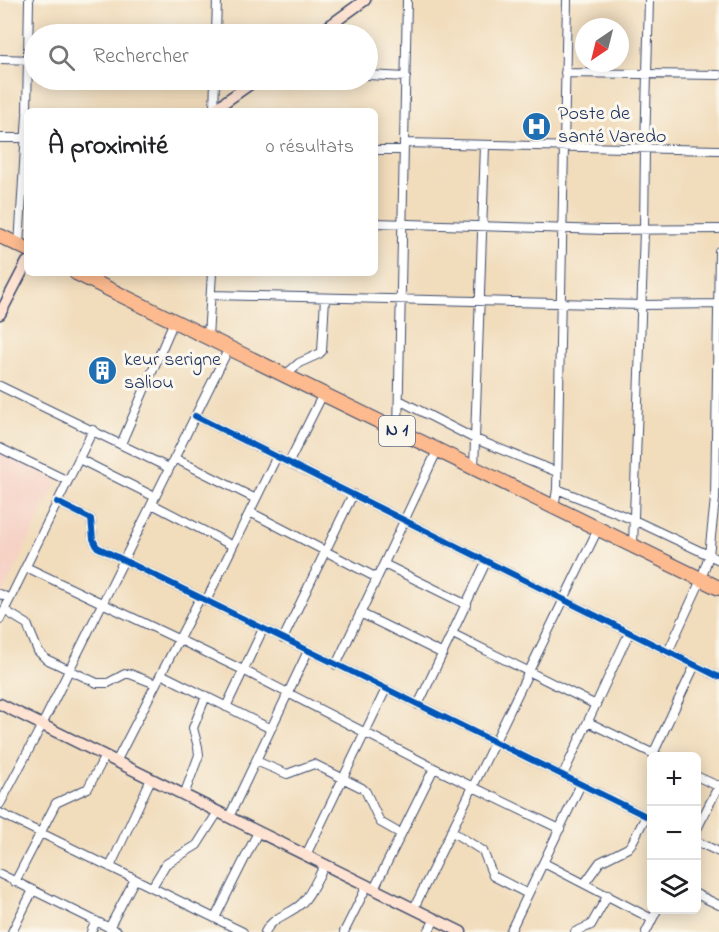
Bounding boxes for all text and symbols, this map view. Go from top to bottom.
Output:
north arrow [575,18,629,72]
search box [24,24,378,90]
icon: search [45,41,78,74]
text: Rechercher [93,41,189,73]
place label: Poste de santé Varedo [558,100,667,152]
hospital icon: Poste de santé Varedo [521,110,553,142]
text: À proximité [48,128,168,166]
text: 0 résultats [266,133,354,162]
place label: keur serigne saliou [124,346,221,398]
building icon: keur serigne saliou [87,355,119,387]
road number: N 1 [379,416,415,446]
map controls [647,752,701,914]
button: + [647,752,701,806]
button: − [647,806,701,860]
button: layers [647,860,701,914]

